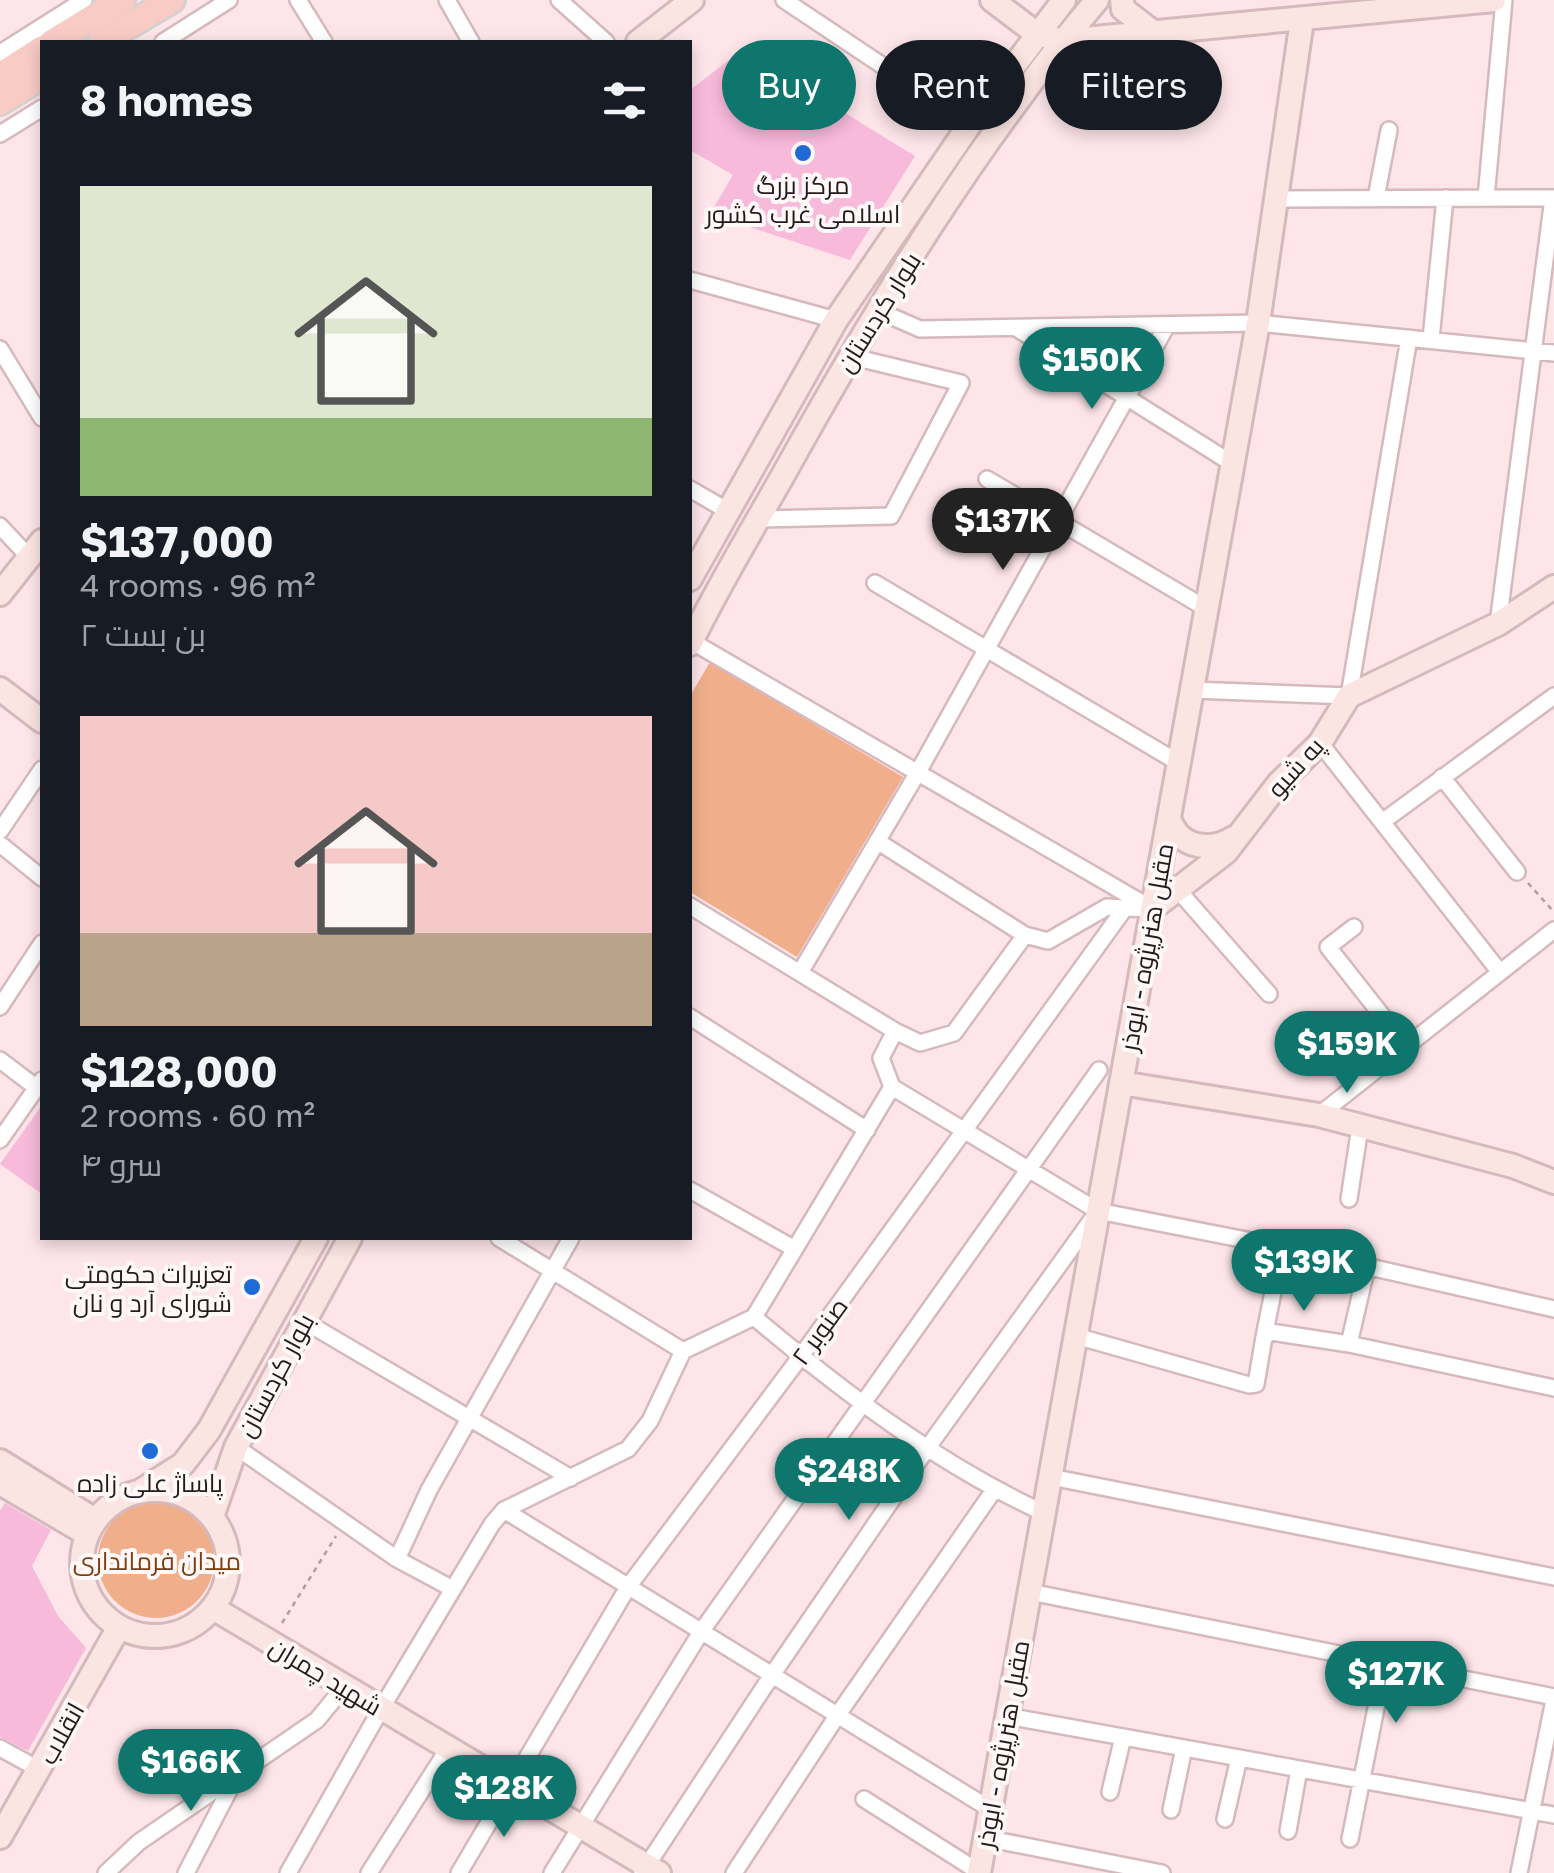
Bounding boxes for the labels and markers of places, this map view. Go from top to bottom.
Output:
marker: مرکز بزرگ اسلامی غرب کشور [792,142,814,164]
place label: مرکز بزرگ اسلامی غرب کشور [703,169,901,229]
pin: $150K [1022,327,1162,412]
pin: $137K [933,488,1073,573]
pin: $159K [1277,1011,1417,1096]
pin: $139K [1234,1229,1374,1314]
place label: تعزیرات حکومتی شورای آرد و نان [65,1258,232,1318]
marker: تعزیرات حکومتی شورای آرد و نان [241,1276,263,1298]
pin: $248K [779,1438,919,1523]
marker: پاساژ علی زاده [139,1440,161,1462]
place label: پاساژ علی زاده [77,1467,223,1500]
pin: $127K [1326,1641,1466,1726]
pin: $166K [121,1729,261,1814]
pin: $128K [434,1755,574,1840]

